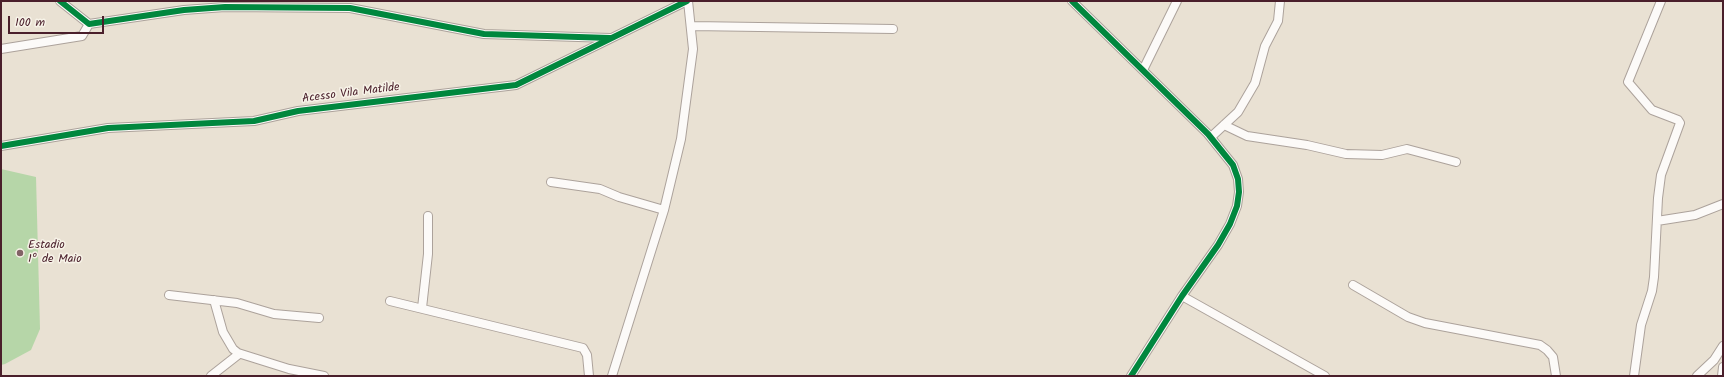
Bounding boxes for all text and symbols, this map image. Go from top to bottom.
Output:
scale bar [10,8,106,34]
text: 100 m [15,13,45,32]
street label: Acesso Vila Matilde [301,81,401,107]
place label: Estadio 1º de Maio [28,239,82,267]
marker: Estadio 1º de Maio [15,248,25,258]

